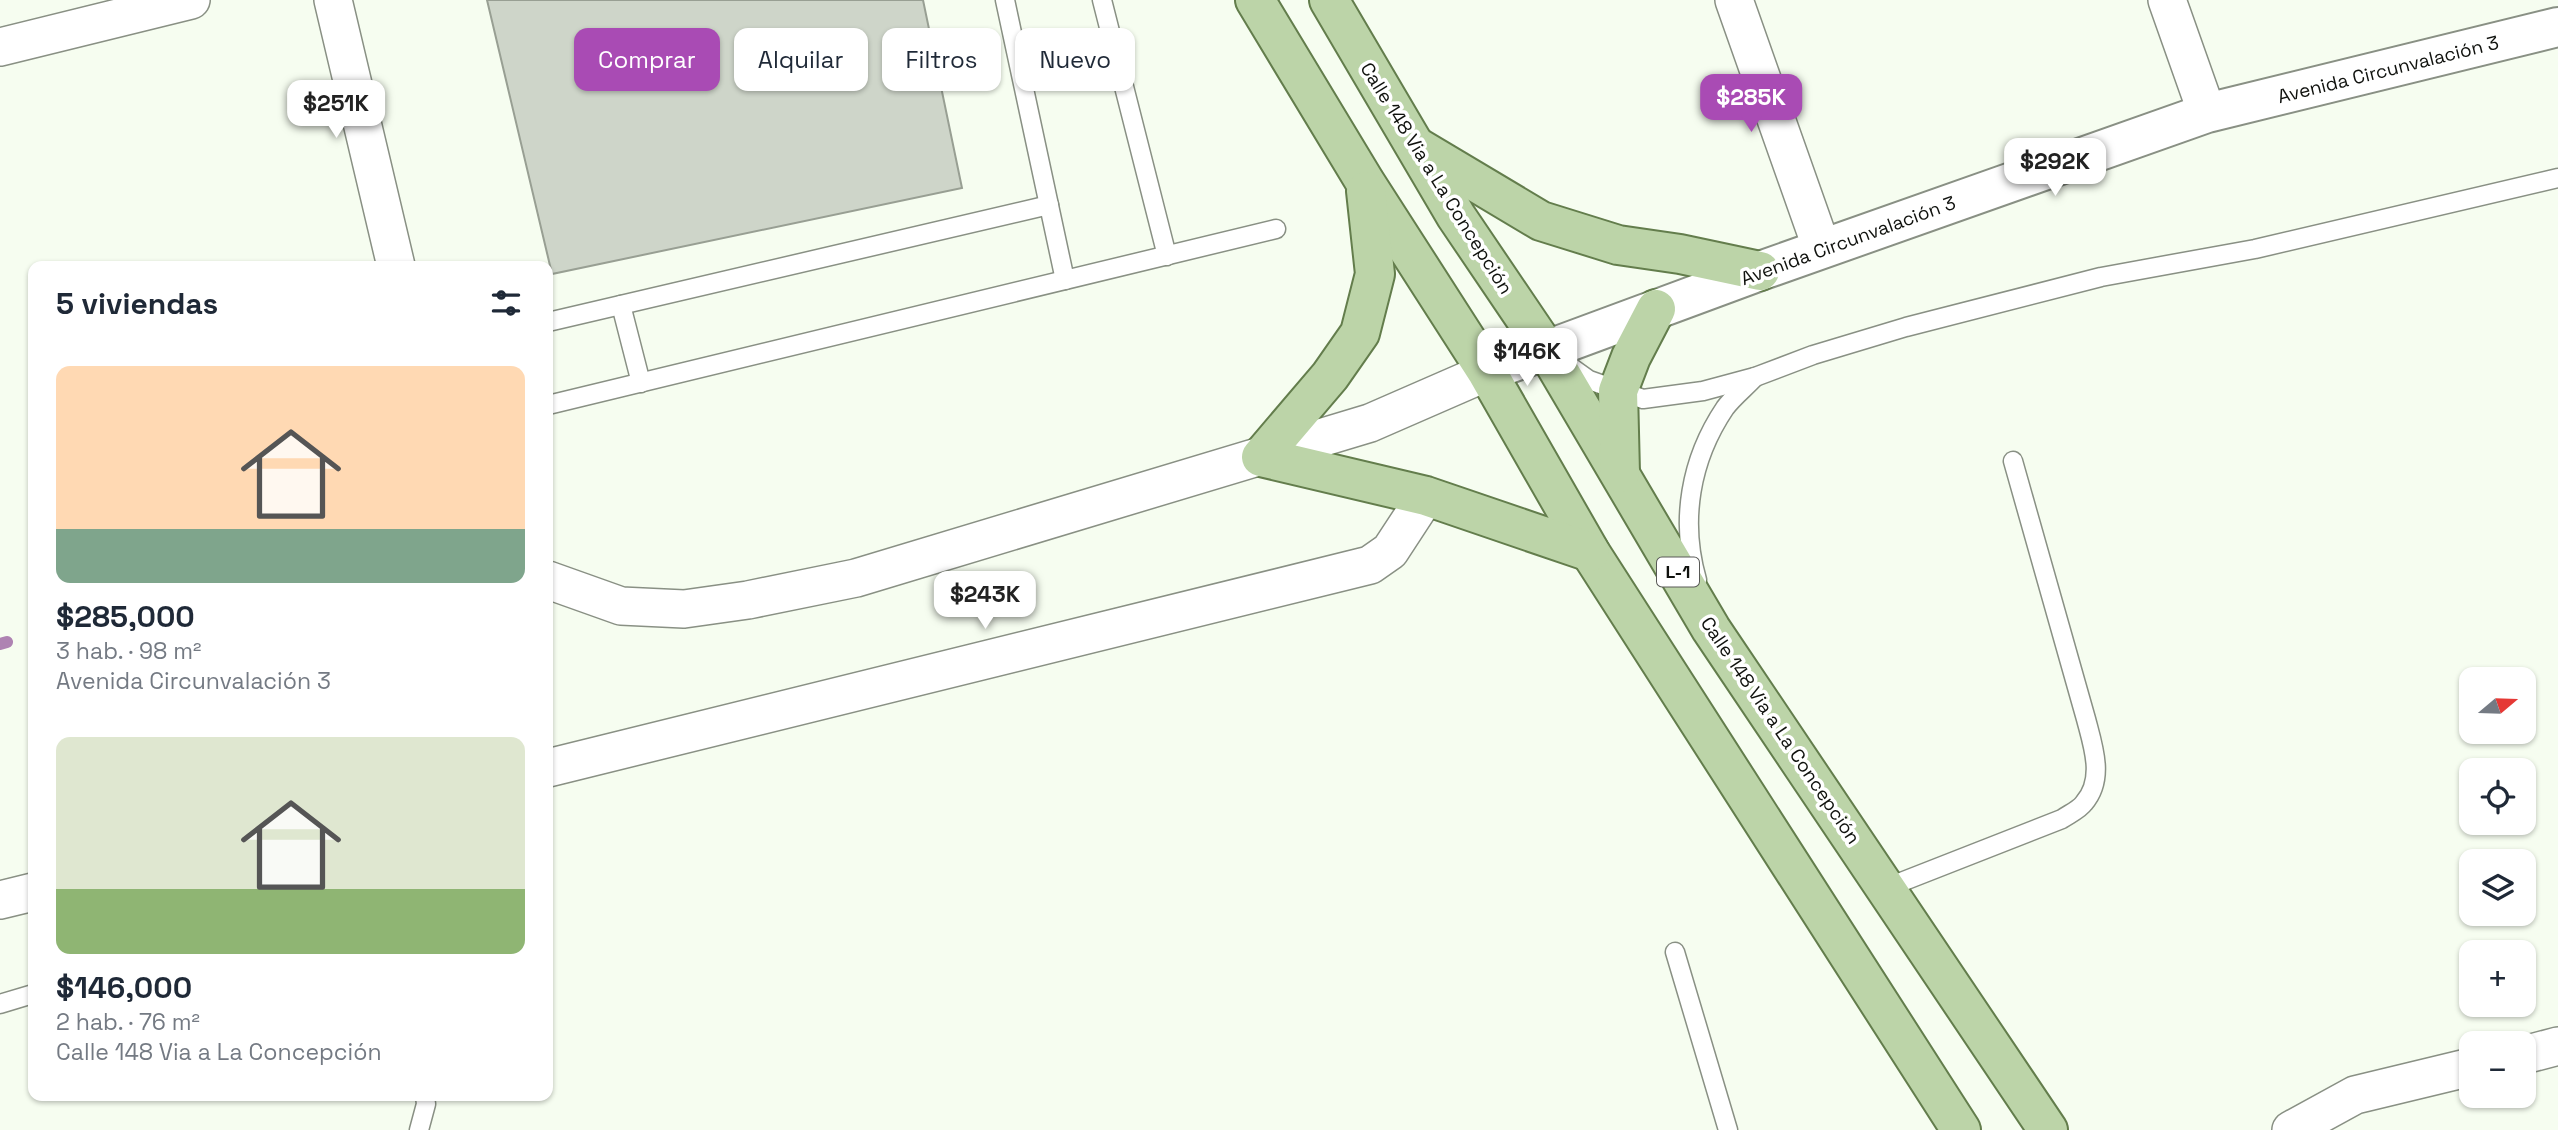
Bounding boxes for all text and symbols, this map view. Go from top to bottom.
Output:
chip: Comprar [574,28,720,91]
chip: Alquilar [734,28,868,91]
chip: Filtros [882,28,1001,91]
chip: Nuevo [1015,28,1135,91]
street label: Avenida Circunvalación 3 [2275,30,2501,109]
street label: Calle 148 Via a La Concepción [1355,58,1518,299]
pin: $285K [1702,74,1800,134]
pin: $251K [287,80,385,140]
text: $285K [1716,82,1786,112]
text: $251K [303,88,369,118]
pin: $292K [2006,138,2104,198]
text: $292K [2020,146,2090,176]
street label: Avenida Circunvalación 3 [1737,190,1959,291]
text: 5 viviendas [56,284,218,323]
icon: filters [487,284,525,322]
pin: $146K [1478,328,1576,388]
text: $146K [1493,336,1561,366]
icon: home [228,411,354,537]
road number: L-1 [1657,558,1699,586]
pin: $243K [936,572,1034,631]
text: $243K [950,579,1020,609]
text: $285,000 [56,597,195,636]
street label: Calle 148 Via a La Concepción [1695,612,1866,849]
text: 3 hab. · 98 m² [56,636,201,666]
text: Avenida Circunvalación 3 [56,666,331,696]
north arrow [2459,667,2536,744]
map controls [2459,667,2536,1108]
button: locate [2459,758,2536,835]
icon: home [228,782,354,908]
button: layers [2459,849,2536,926]
button: + [2459,940,2536,1017]
text: $146,000 [56,968,192,1007]
text: 2 hab. · 76 m² [56,1007,200,1037]
button: − [2459,1031,2536,1108]
text: Calle 148 Via a La Concepción [56,1037,382,1067]

